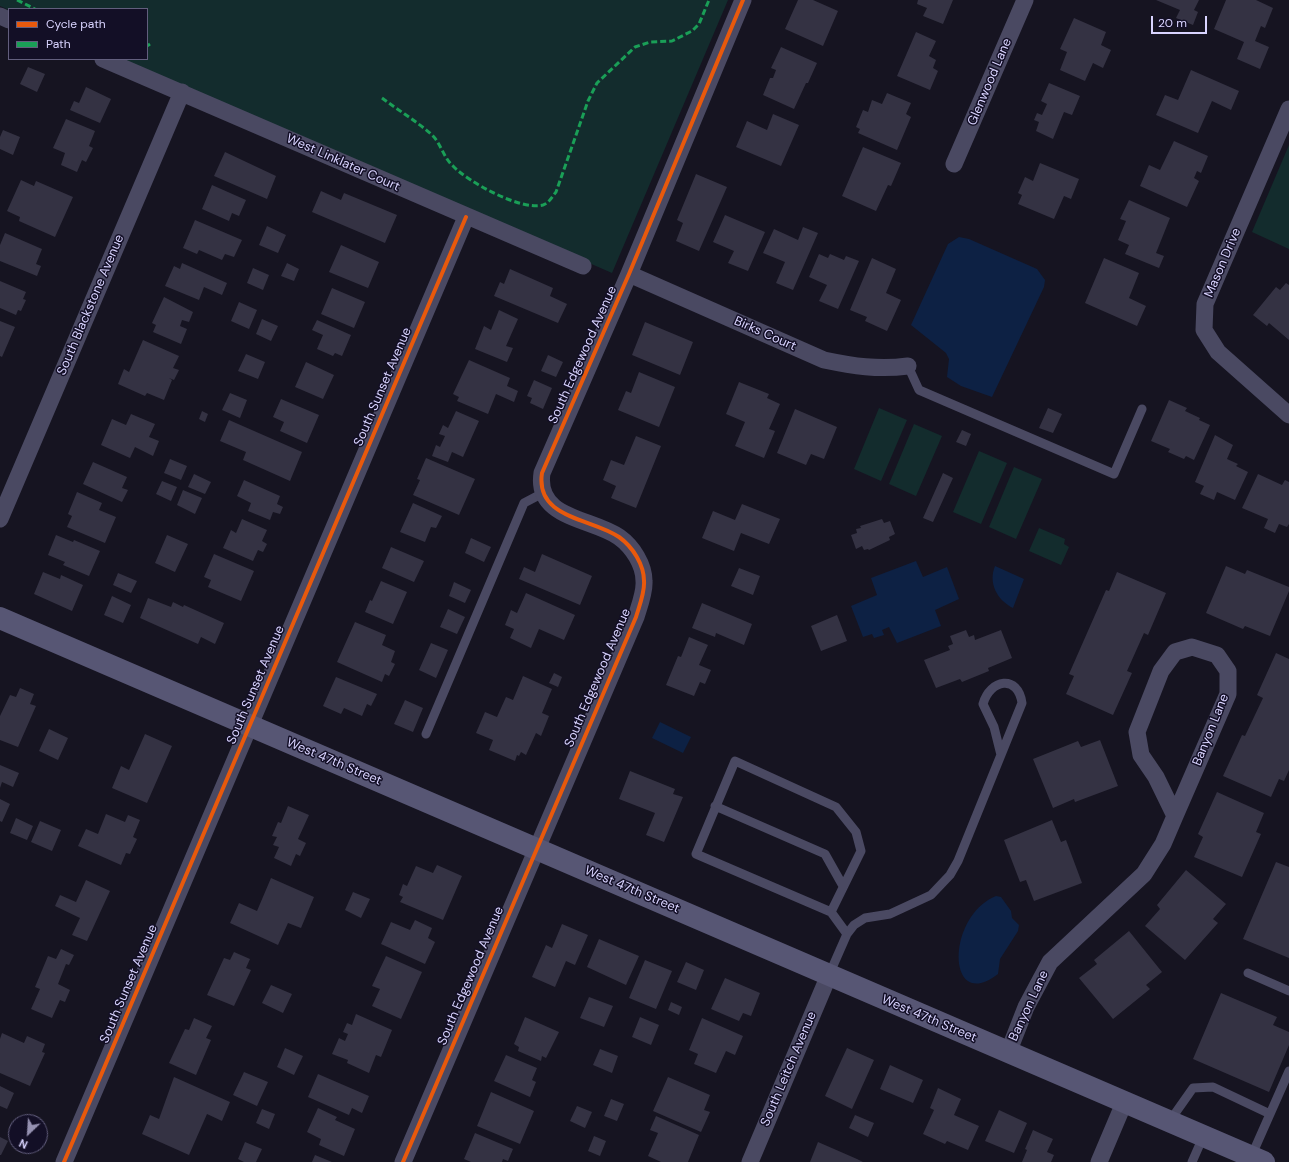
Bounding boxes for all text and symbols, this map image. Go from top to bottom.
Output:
legend [8,8,148,60]
scale bar [1153,8,1209,34]
text: 20 m [1158,15,1187,31]
text: Cycle path [46,16,106,32]
text: Path [46,36,71,52]
street label: Glenwood Lane [965,36,1015,128]
street label: West Linklater Court [284,131,402,195]
street label: Mason Drive [1201,226,1245,300]
street label: South Blackstone Avenue [54,232,128,378]
street label: South Edgewood Avenue [546,284,620,426]
street label: Birks Court [732,313,798,355]
street label: South Sunset Avenue [351,325,415,449]
street label: South Edgewood Avenue [562,606,634,750]
street label: South Sunset Avenue [224,623,288,747]
street label: Banyon Lane [1189,692,1233,768]
street label: West 47th Street [284,735,384,789]
street label: West 47th Street [582,863,682,917]
street label: South Edgewood Avenue [435,904,507,1048]
street label: South Sunset Avenue [97,922,161,1046]
street label: Banyon Lane [1006,968,1052,1044]
street label: West 47th Street [879,992,979,1046]
street label: South Leitch Avenue [758,1009,820,1129]
north arrow [8,1114,48,1154]
text: N [17,1136,30,1152]

